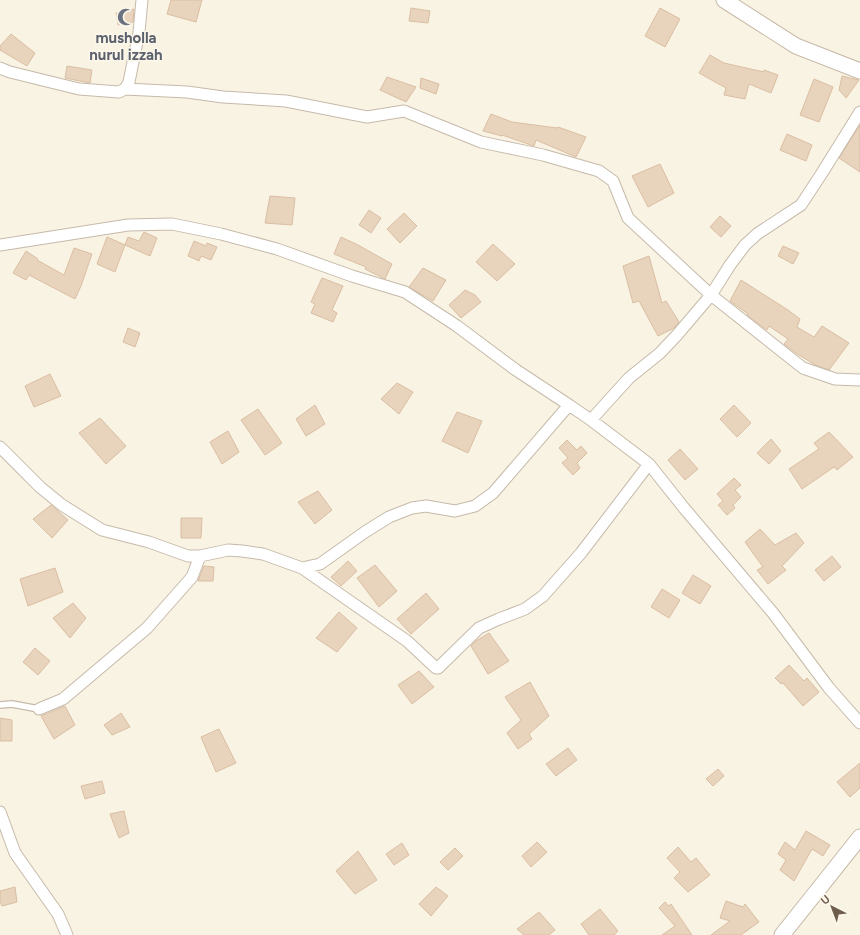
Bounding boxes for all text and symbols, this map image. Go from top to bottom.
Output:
mosque icon: musholla nurul izzah [116,7,136,27]
place label: musholla nurul izzah [89,29,163,64]
north arrow [812,887,852,927]
text: U [818,892,833,907]

